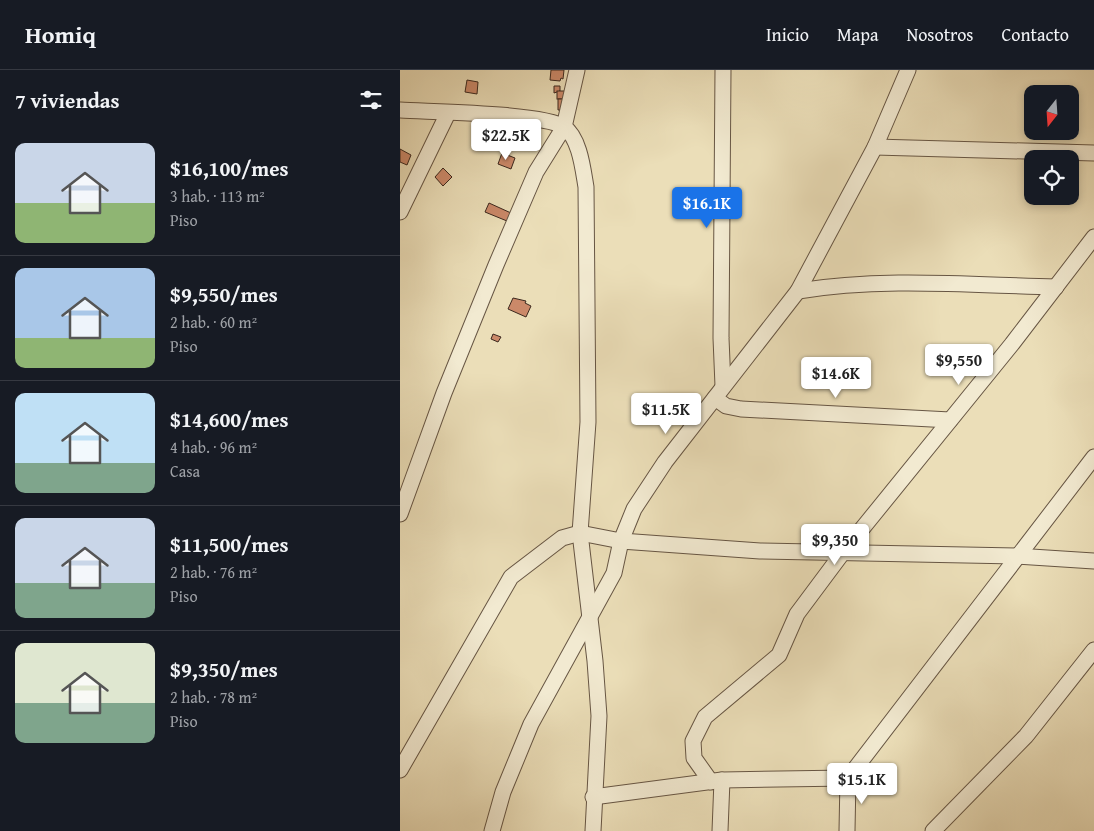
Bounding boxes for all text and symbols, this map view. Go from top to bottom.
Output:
text: Homiq [25,17,96,52]
text: Inicio [766,21,809,48]
text: Mapa [837,21,878,48]
text: Nosotros [906,21,974,48]
text: Contacto [1002,21,1069,48]
text: 7 viviendas [15,85,120,116]
north arrow [1024,85,1079,140]
map controls [1024,85,1079,205]
icon: filters [357,86,385,114]
pin: $22.5K [465,118,547,161]
text: $22.5K [482,123,530,147]
button: locate [1024,150,1079,205]
text: $16,100/mes [170,153,289,184]
icon: home [55,163,115,223]
text: 3 hab. · 113 m² [170,184,265,208]
pin: $16.1K [666,186,748,229]
text: $16.1K [683,191,731,215]
text: Piso [170,208,198,232]
text: $9,550/mes [170,279,278,310]
icon: home [55,288,115,348]
text: 2 hab. · 60 m² [170,310,257,334]
text: Piso [170,334,198,358]
pin: $9,550 [918,344,1000,386]
text: $9,550 [936,348,982,372]
pin: $14.6K [795,356,877,399]
text: $14.6K [812,361,860,385]
pin: $11.5K [625,392,707,435]
text: $11.5K [642,397,690,421]
text: $14,600/mes [170,404,289,435]
icon: home [55,413,115,473]
text: 4 hab. · 96 m² [170,435,257,459]
text: Casa [170,459,200,483]
pin: $9,350 [794,524,876,566]
text: $9,350 [812,528,858,552]
text: $11,500/mes [170,529,289,560]
icon: home [55,538,115,598]
text: 2 hab. · 76 m² [170,560,257,584]
text: Piso [170,584,198,608]
text: $9,350/mes [170,654,278,685]
icon: home [55,663,115,723]
text: 2 hab. · 78 m² [170,685,257,709]
text: Piso [170,709,198,733]
pin: $15.1K [821,762,903,805]
text: $15.1K [838,767,886,791]

